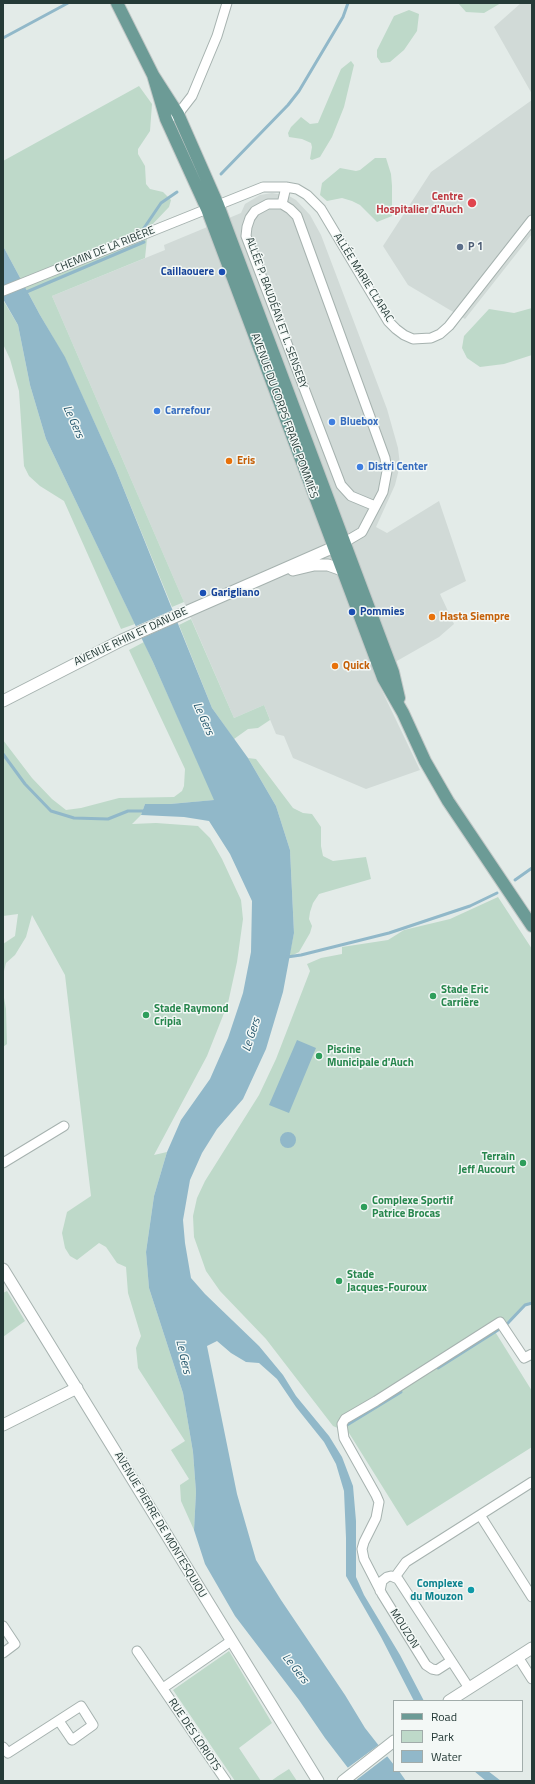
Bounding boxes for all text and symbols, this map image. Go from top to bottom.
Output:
place label: Centre Hospitalier d'Auch [376,190,463,216]
marker: Centre Hospitalier d'Auch [466,197,478,209]
street label: CHEMIN DE LA RIBÈRE [53,224,157,276]
street label: ALLÉE MARIE CLARAC [330,231,396,325]
street label: ALLÉE P. BAUDÉAN ET L. SENSEBY [242,235,310,391]
place label: P 1 [468,240,483,254]
marker: P 1 [455,242,465,252]
place label: Caillaouere [161,265,214,279]
marker: Caillaouere [217,267,227,277]
street label: AVENUE DU CORPS FRANC POMMIÈS [248,332,320,500]
water label: Le Gers [59,403,87,441]
place label: Carrefour [165,404,210,418]
marker: Carrefour [152,406,162,416]
place label: Bluebox [340,415,378,429]
marker: Bluebox [327,417,337,427]
place label: Eris [237,454,255,468]
marker: Eris [224,456,234,466]
place label: Distri Center [368,460,428,474]
marker: Distri Center [355,462,365,472]
place label: Garigliano [211,586,260,600]
marker: Garigliano [198,588,208,598]
street label: AVENUE RHIN ET DANUBE [72,605,190,669]
place label: Pommies [360,605,404,619]
marker: Pommies [347,607,357,617]
place label: Hasta Siempre [440,610,510,624]
marker: Hasta Siempre [427,612,437,622]
place label: Quick [343,659,370,673]
marker: Quick [330,661,340,671]
water label: Le Gers [189,700,217,738]
place label: Stade Eric Carrière [441,983,489,1009]
marker: Stade Eric Carrière [428,991,438,1001]
place label: Stade Raymond Cripia [154,1002,229,1028]
marker: Stade Raymond Cripia [141,1010,151,1020]
water label: Le Gers [240,1016,264,1054]
place label: Piscine Municipale d'Auch [327,1043,414,1069]
marker: Piscine Municipale d'Auch [314,1051,324,1061]
place label: Terrain Jeff Aucourt [458,1150,515,1176]
marker: Terrain Jeff Aucourt [518,1158,528,1168]
place label: Complexe Sportif Patrice Brocas [372,1194,453,1220]
marker: Complexe Sportif Patrice Brocas [359,1202,369,1212]
place label: Stade Jacques-Fouroux [347,1268,427,1294]
marker: Stade Jacques-Fouroux [334,1276,344,1286]
water label: Le Gers [172,1339,194,1375]
street label: AVENUE PIERRE DE MONTESQUIOU [111,1450,209,1600]
place label: Complexe du Mouzon [410,1577,463,1603]
marker: Complexe du Mouzon [466,1585,476,1595]
street label: MOUZON [387,1607,421,1651]
water label: Le Gers [279,1651,311,1687]
street label: RUE DES LORIOTS [165,1696,223,1774]
legend [393,1700,523,1772]
text: Road [431,1707,457,1726]
text: Park [431,1727,454,1746]
text: Water [431,1747,462,1766]

